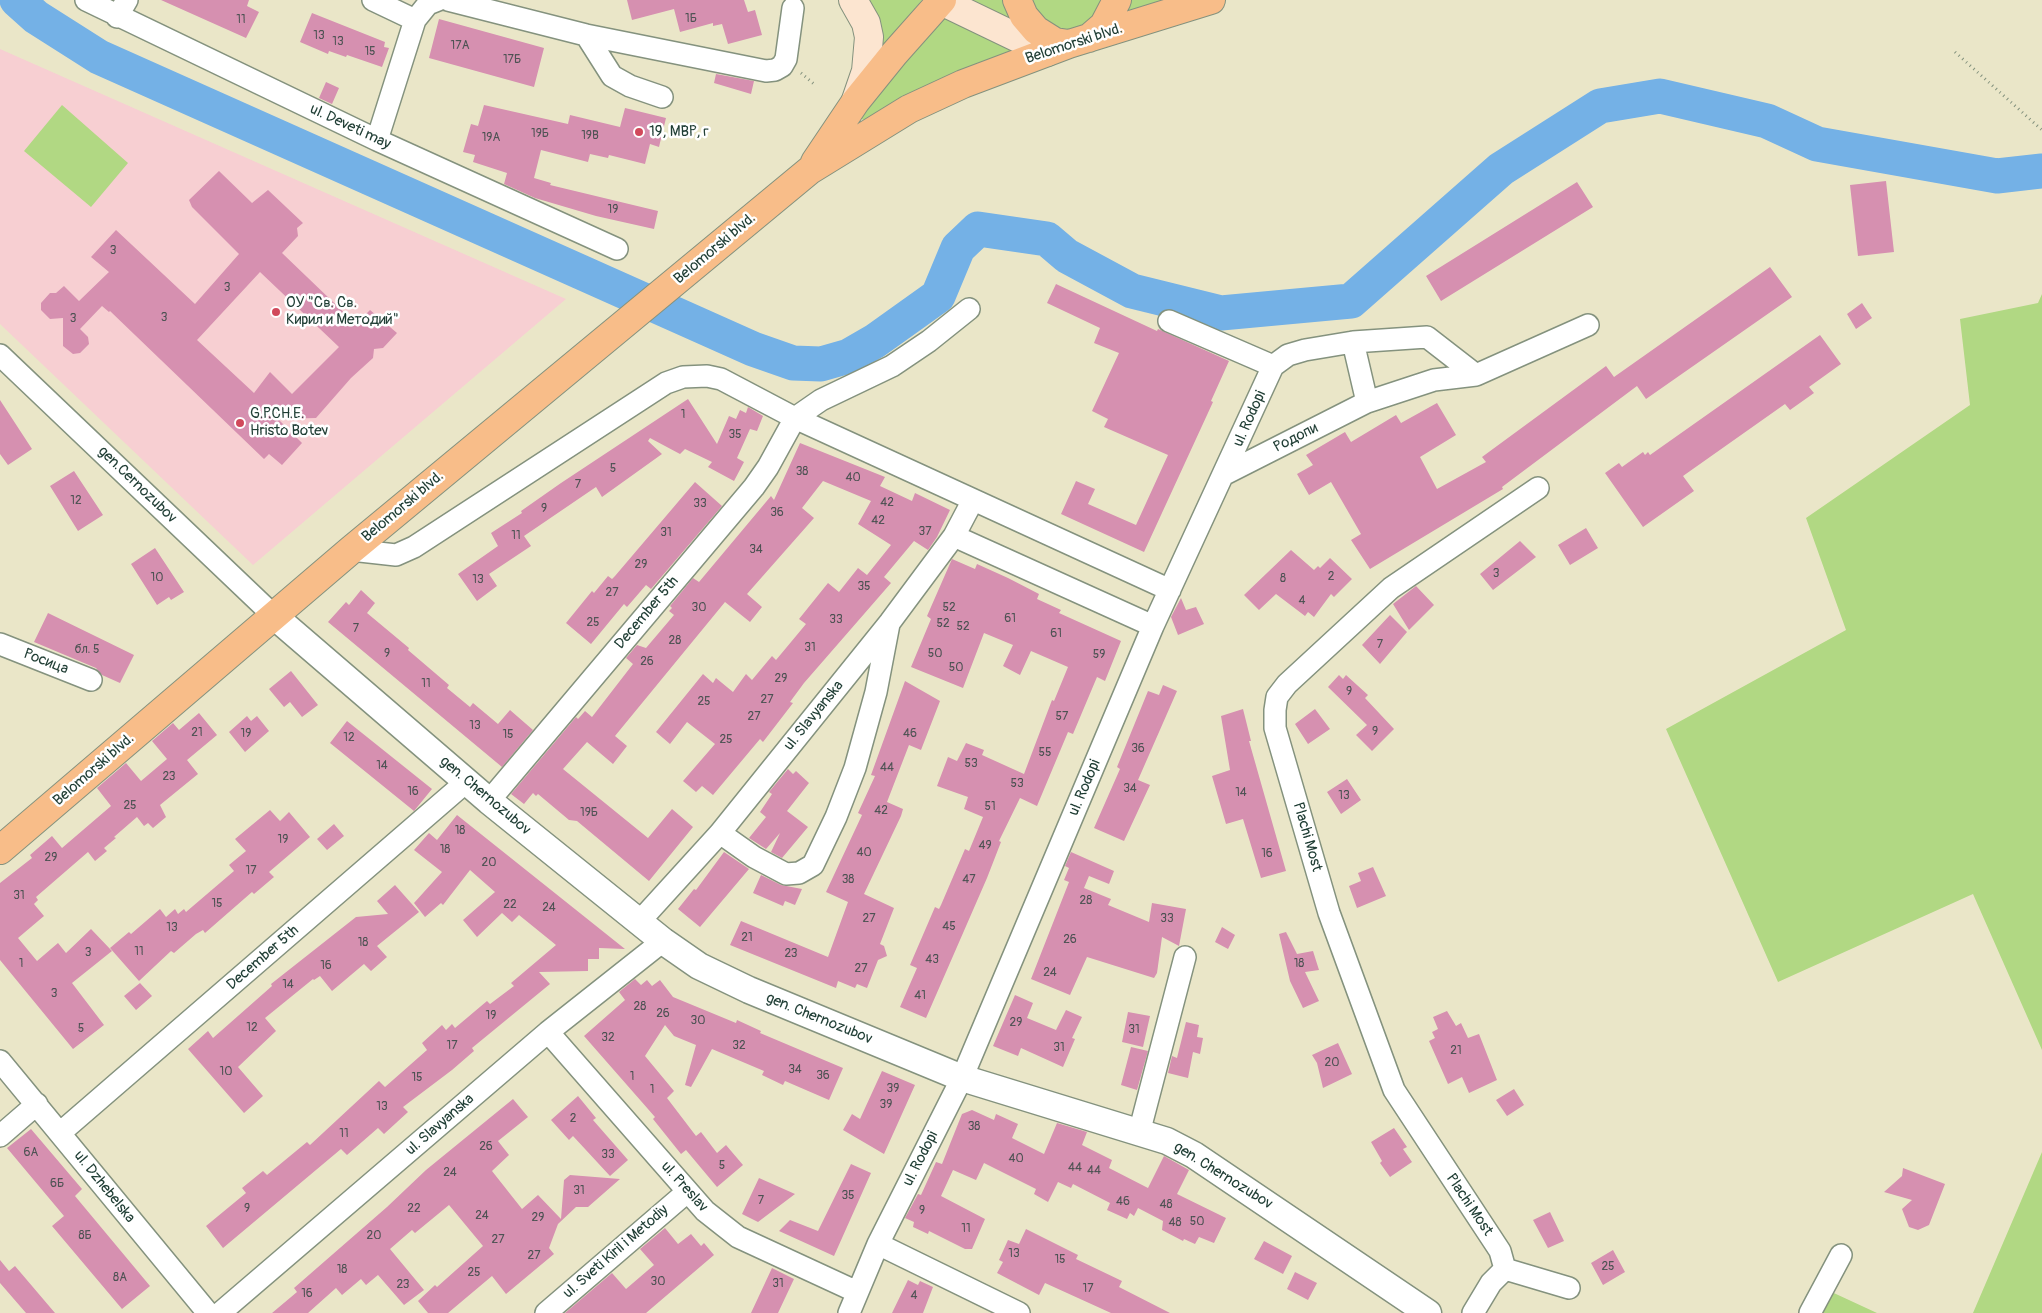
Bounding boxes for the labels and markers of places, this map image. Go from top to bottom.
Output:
place label: 19, МВР, г [649,123,709,141]
marker: 19, МВР, г [633,126,645,138]
place label: ОУ "Св. Св. Кирил и Методий" [286,294,399,329]
marker: ОУ "Св. Св. Кирил и Методий" [270,306,282,318]
place label: G.P.CH.E. Hristo Botev [250,405,328,440]
marker: G.P.CH.E. Hristo Botev [234,417,246,429]

